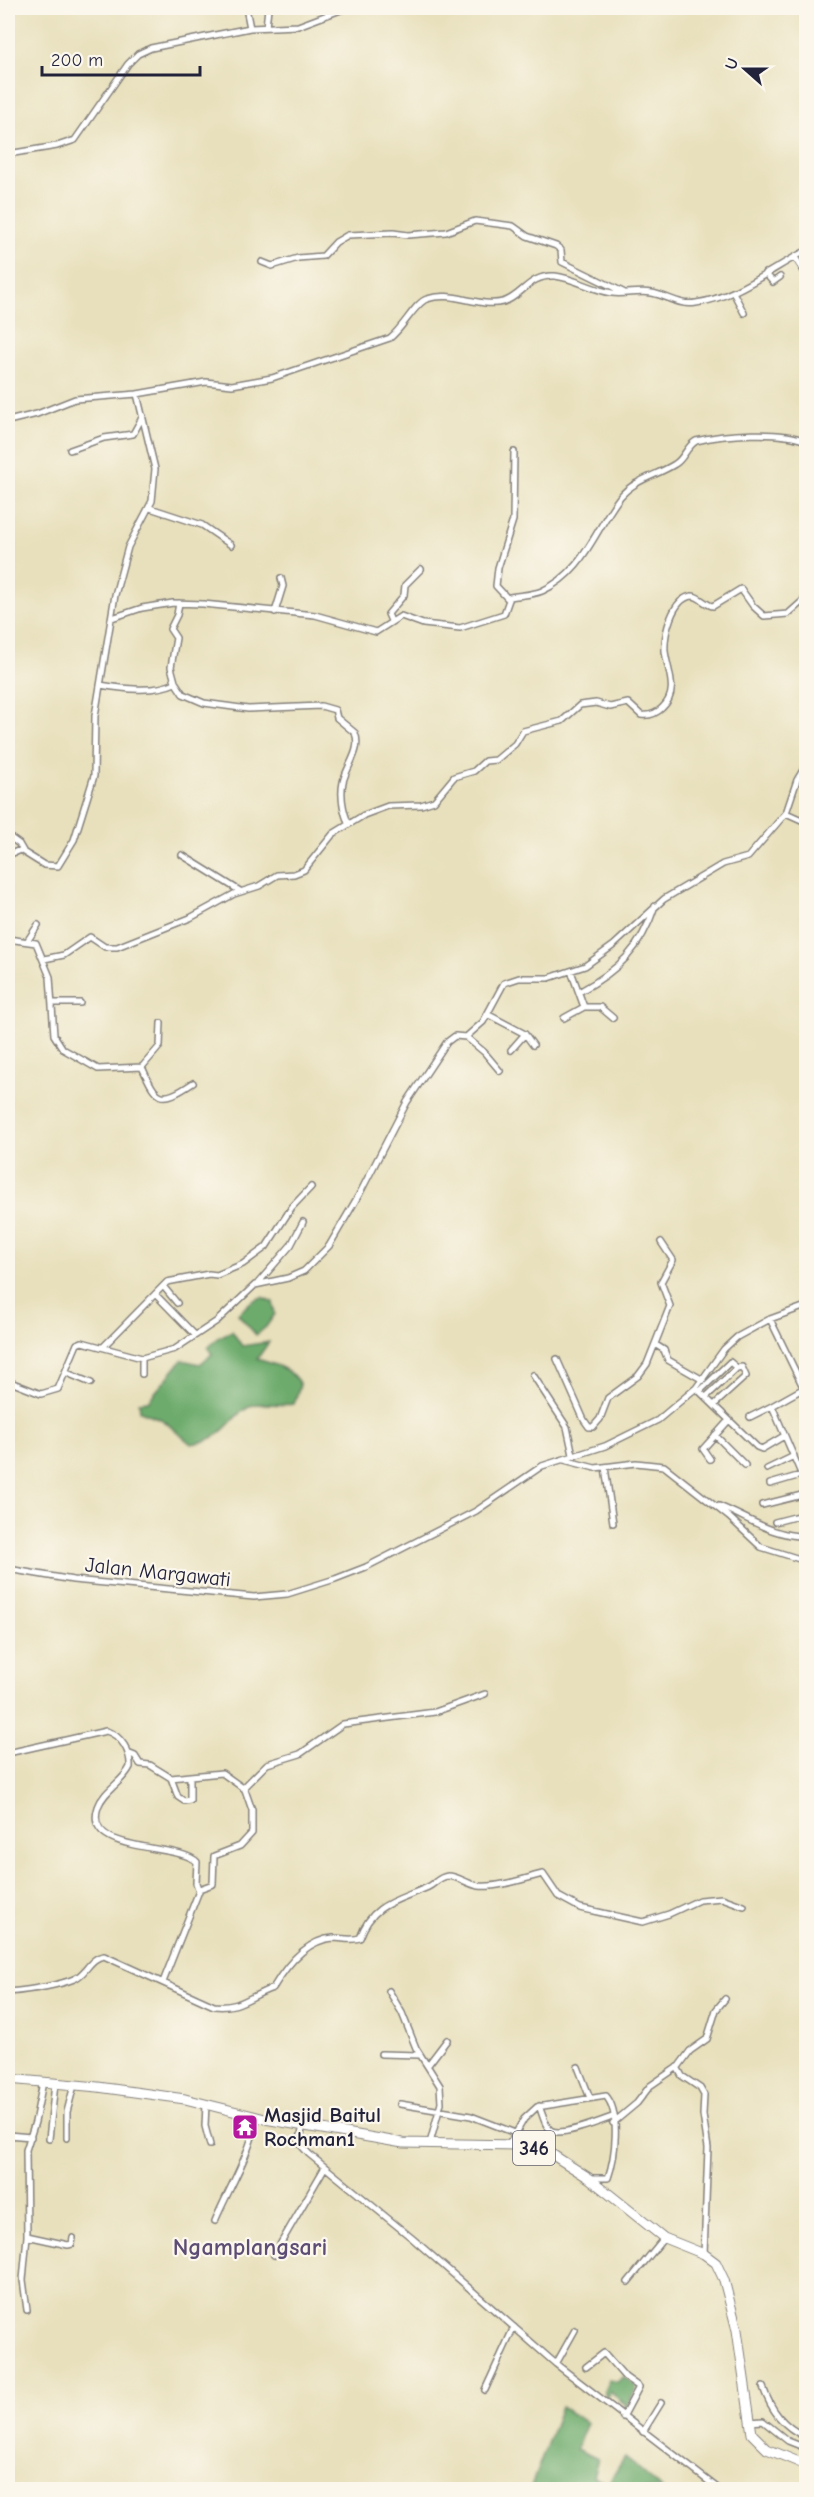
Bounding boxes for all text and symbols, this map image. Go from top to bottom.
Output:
scale bar [42,39,200,77]
north arrow [715,39,775,99]
text: 200 m [51,50,103,71]
text: U [722,56,742,72]
street label: Jalan Margawati [84,1552,232,1592]
place label: Masjid Baitul Rochman1 [264,2103,381,2151]
temple icon: Masjid Baitul Rochman1 [230,2112,260,2142]
road number: 346 [513,2131,555,2165]
district label: Ngamplangsari [173,2233,327,2261]

